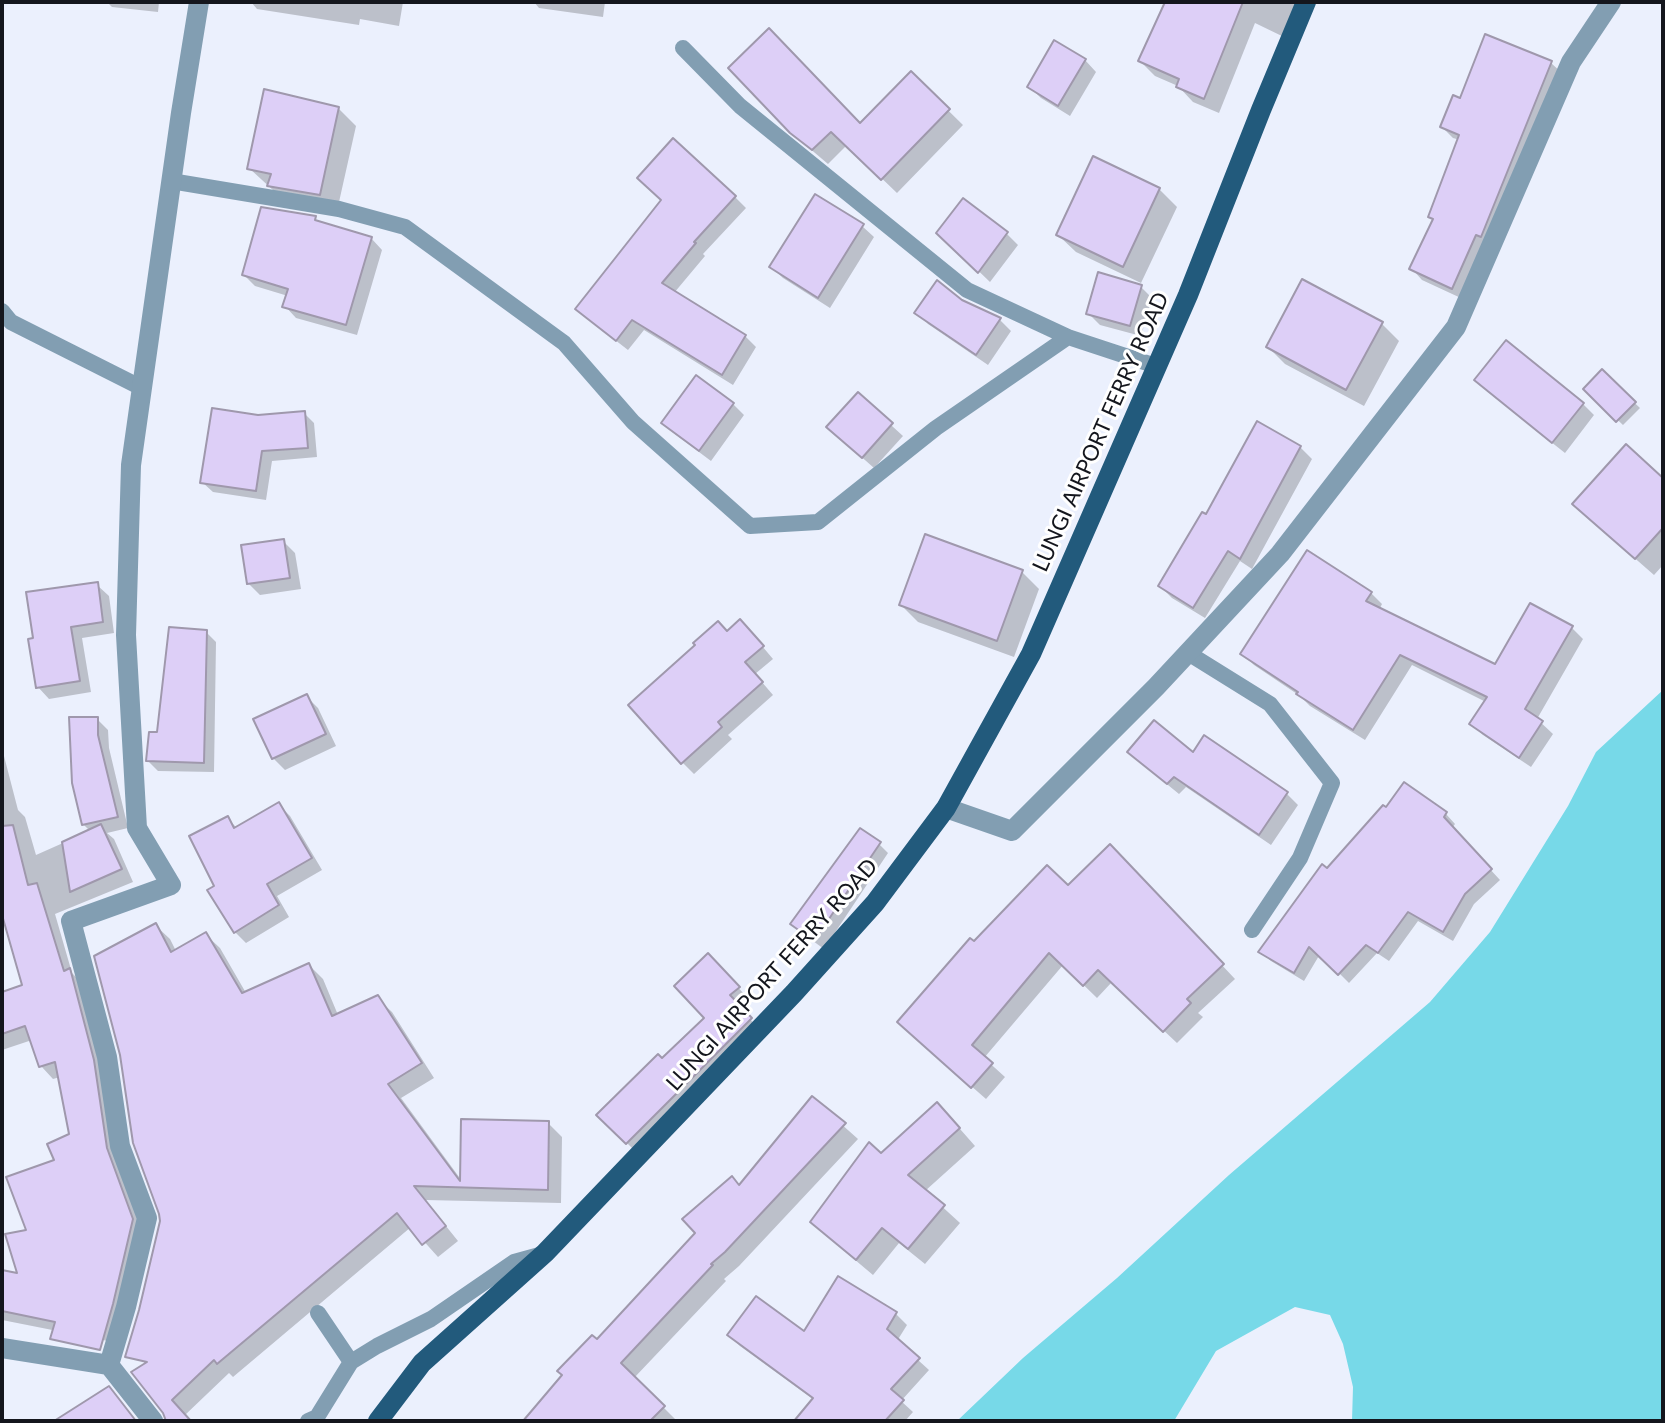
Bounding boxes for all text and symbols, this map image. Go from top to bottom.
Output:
street label: LUNGI AIRPORT FERRY ROAD [1027,288,1175,576]
street label: LUNGI AIRPORT FERRY ROAD [661,854,883,1096]

